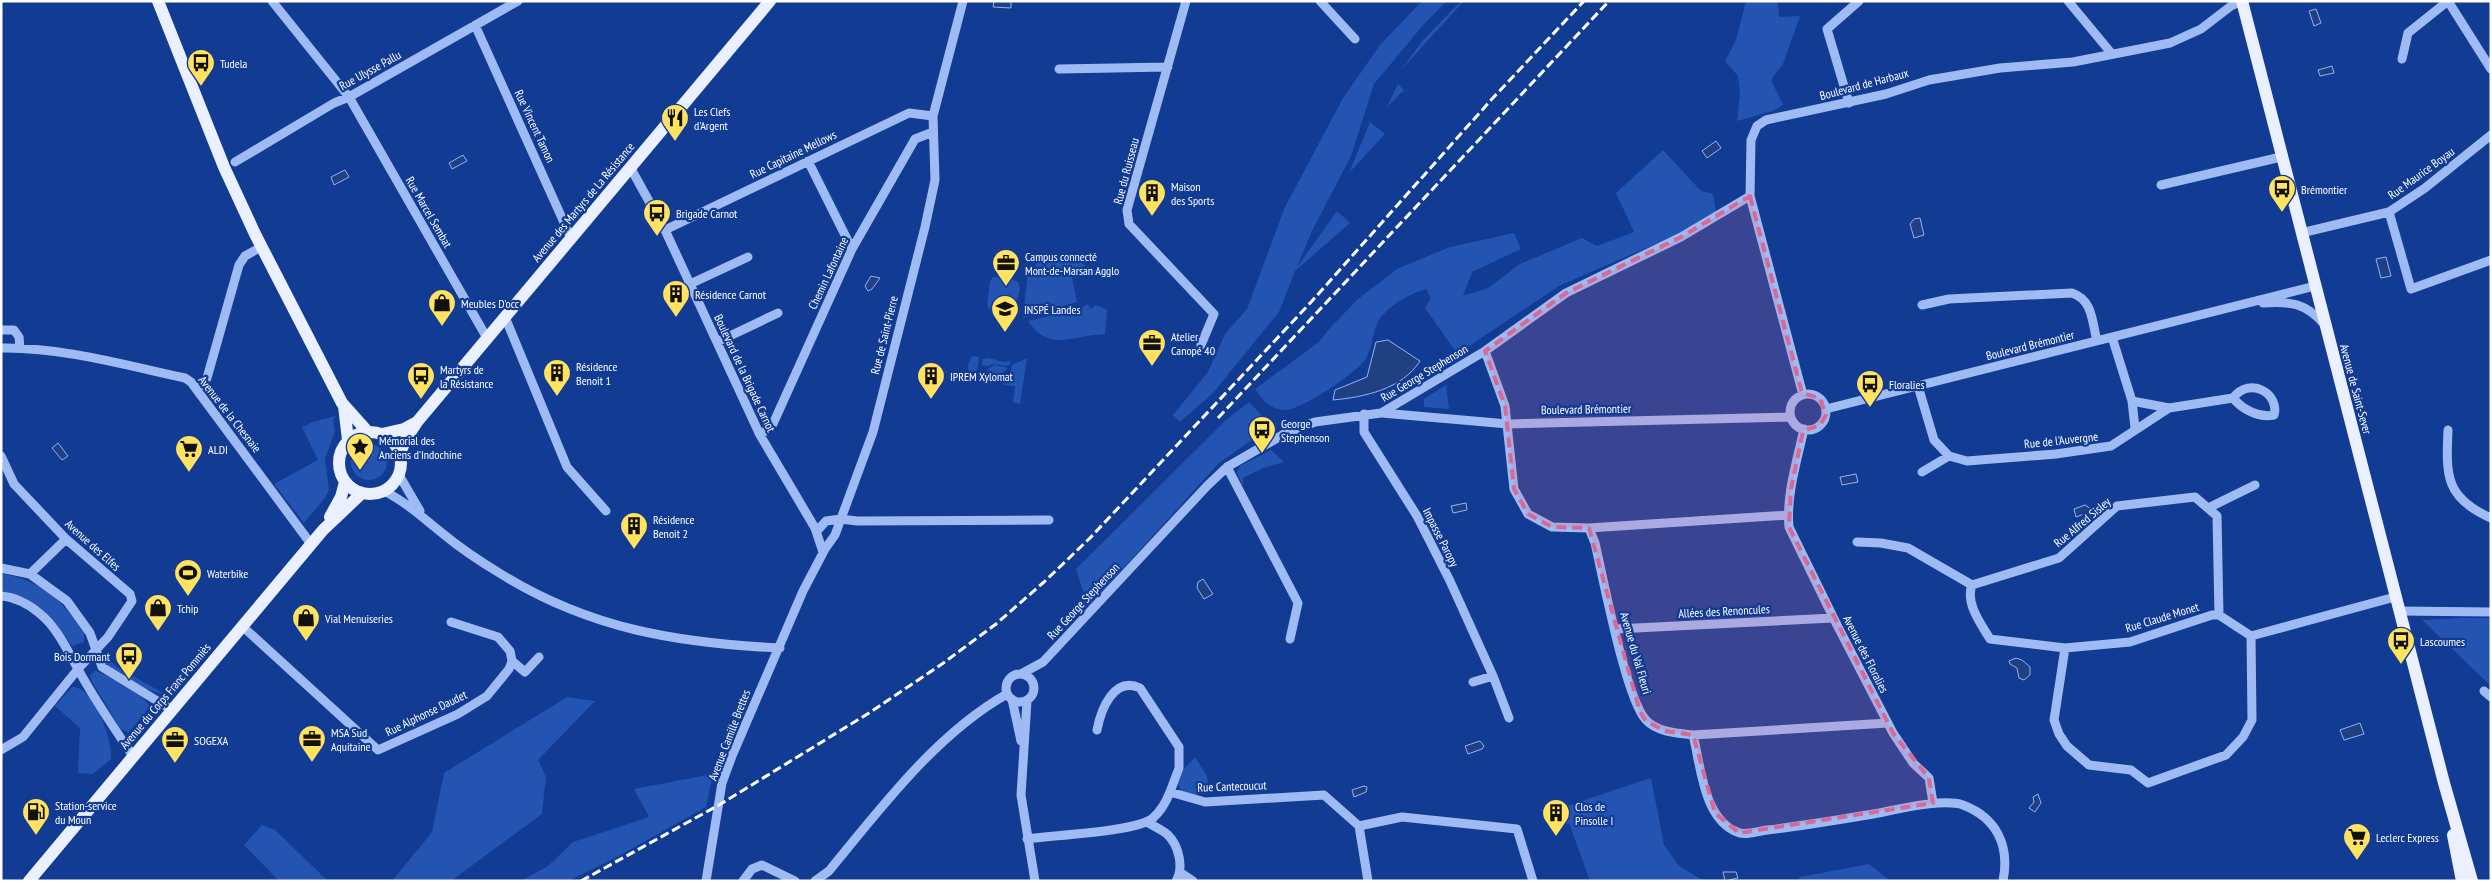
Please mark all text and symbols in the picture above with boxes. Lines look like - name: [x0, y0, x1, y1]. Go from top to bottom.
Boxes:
- street label: Rue Ulysse Pallu: [336, 47, 404, 93]
- bus stop icon: Tudela: [186, 48, 216, 87]
- place label: Tudela: [220, 56, 248, 71]
- street label: Boulevard de Harbaux: [1818, 65, 1910, 103]
- street label: Rue Vincent Tamon: [512, 87, 558, 165]
- restaurant icon: Les Clefs d'Argent: [660, 103, 690, 142]
- place label: Les Clefs d'Argent: [694, 104, 730, 133]
- street label: Rue Capitaine Mellows: [747, 127, 839, 181]
- street label: Rue du Ruisseau: [1110, 136, 1142, 206]
- street label: Avenue des Martyrs de La Résistance: [529, 139, 637, 265]
- street label: Rue Maurice Boyau: [2385, 144, 2457, 202]
- street label: Rue Marcel Sembat: [403, 174, 456, 251]
- bus stop icon: Brémontier: [2267, 174, 2297, 213]
- building icon: Maison des Sports: [1137, 178, 1167, 217]
- place label: Maison des Sports: [1171, 179, 1214, 208]
- place label: Brémontier: [2301, 182, 2348, 197]
- bus stop icon: Brigade Carnot: [642, 198, 672, 237]
- place label: Brigade Carnot: [676, 206, 738, 221]
- street label: Chemin Lafontaine: [805, 234, 851, 311]
- office icon: Campus connecté Mont-de-Marsan Agglo: [991, 248, 1021, 287]
- place label: Campus connecté Mont-de-Marsan Agglo: [1025, 249, 1119, 278]
- building icon: Résidence Carnot: [661, 279, 691, 318]
- place label: Résidence Carnot: [695, 287, 767, 302]
- shop icon: Meubles D'occ: [427, 288, 457, 327]
- street label: Rue de Saint-Pierre: [867, 294, 901, 376]
- school or university icon: INSPÉ Landes: [990, 294, 1020, 333]
- place label: Meubles D'occ: [461, 296, 520, 311]
- place label: INSPÉ Landes: [1024, 302, 1081, 317]
- street label: Boulevard de la Brigade Carnot: [711, 312, 779, 435]
- street label: Boulevard Brémontier: [1984, 327, 2076, 363]
- office icon: Atelier Canopé 40: [1137, 328, 1167, 367]
- place label: Atelier Canopé 40: [1171, 329, 1215, 358]
- street label: Rue George Stephenson: [1378, 341, 1470, 405]
- street label: Avenue de Saint-Sever: [2337, 342, 2375, 436]
- building icon: Résidence Benoit 1: [542, 358, 572, 397]
- place label: Résidence Benoit 1: [576, 359, 617, 388]
- bus stop icon: Martyrs de la Résistance: [406, 361, 436, 400]
- building icon: IPREM Xylomat: [916, 361, 946, 400]
- place label: Martyrs de la Résistance: [440, 362, 494, 391]
- place label: IPREM Xylomat: [950, 369, 1014, 384]
- bus stop icon: Floralies: [1855, 369, 1885, 408]
- street label: Avenue de la Chesnaie: [195, 373, 265, 455]
- place label: Floralies: [1889, 377, 1924, 392]
- street label: Boulevard Brémontier: [1541, 401, 1632, 417]
- bus stop icon: George Stephenson: [1247, 415, 1277, 454]
- place label: George Stephenson: [1281, 416, 1330, 445]
- street label: Rue de l'Auvergne: [2023, 429, 2099, 451]
- place icon: Mémorial des Anciens d'Indochine: [345, 432, 375, 471]
- place label: Mémorial des Anciens d'Indochine: [379, 433, 462, 462]
- supermarket icon: ALDI: [174, 434, 204, 473]
- place label: ALDI: [208, 442, 228, 457]
- street label: Rue Alfred Sisley: [2051, 494, 2114, 550]
- street label: Impasse Paropy: [1420, 505, 1462, 569]
- building icon: Résidence Benoit 2: [619, 511, 649, 550]
- place label: Résidence Benoit 2: [653, 512, 694, 541]
- street label: Avenue des Elfes: [62, 516, 124, 574]
- sports icon: Waterbike: [173, 558, 203, 597]
- street label: Rue George Stephenson: [1044, 560, 1122, 642]
- place label: Waterbike: [207, 566, 248, 581]
- shop icon: Tchip: [143, 593, 173, 632]
- street label: Rue Claude Monet: [2124, 599, 2201, 635]
- place label: Tchip: [177, 601, 199, 616]
- street label: Allées des Renoncules: [1678, 601, 1770, 621]
- shop icon: Vial Menuiseries: [291, 603, 321, 642]
- street label: Avenue du Val Fleuri: [1617, 610, 1655, 696]
- place label: Vial Menuiseries: [324, 611, 393, 626]
- street label: Avenue des Floralies: [1840, 613, 1892, 695]
- bus stop icon: Lascoumes: [2386, 626, 2416, 665]
- place label: Lascoumes: [2420, 634, 2465, 649]
- street label: Avenue du Corps Franc Pommiès: [116, 640, 214, 752]
- bus stop icon: Bois Dormant: [114, 641, 144, 680]
- place label: Bois Dormant: [54, 649, 111, 664]
- street label: Rue Alphonse Daudet: [383, 686, 470, 739]
- street label: Avenue Camille Brettes: [705, 688, 753, 782]
- office icon: MSA Sud Aquitaine: [297, 724, 327, 763]
- office icon: SOGEXA: [160, 725, 190, 764]
- place label: MSA Sud Aquitaine: [331, 725, 371, 754]
- place label: SOGEXA: [194, 733, 228, 748]
- street label: Rue Cantecoucut: [1197, 777, 1268, 795]
- fuel station icon: Station-service du Moun: [21, 797, 51, 836]
- place label: Station-service du Moun: [55, 798, 117, 827]
- building icon: Clos de Pinsolle I: [1541, 798, 1571, 837]
- place label: Clos de Pinsolle I: [1575, 799, 1613, 828]
- supermarket icon: Leclerc Express: [2342, 822, 2372, 861]
- place label: Leclerc Express: [2376, 830, 2439, 845]

